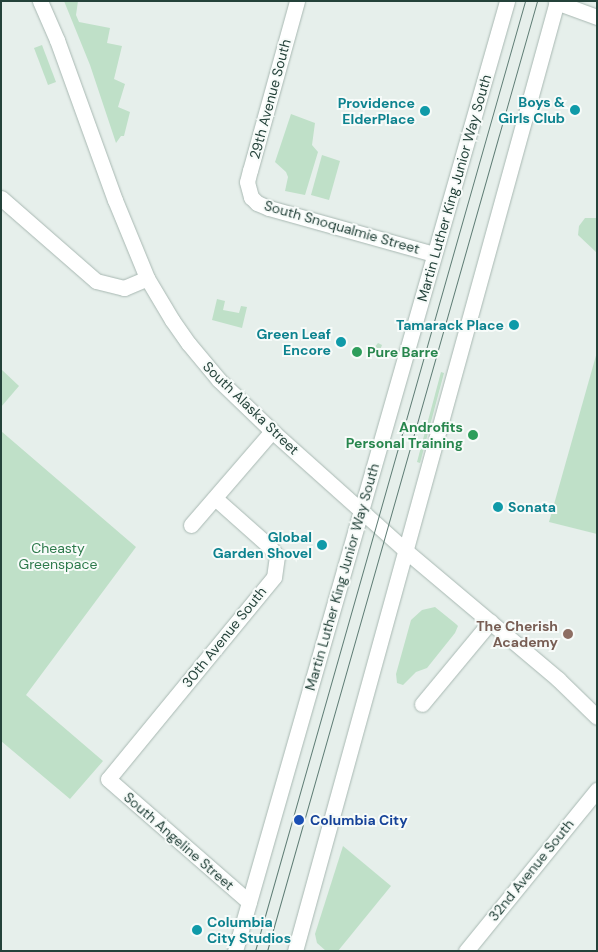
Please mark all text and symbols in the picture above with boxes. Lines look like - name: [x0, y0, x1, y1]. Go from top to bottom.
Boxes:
- street label: 29th Avenue South: [246, 37, 294, 161]
- street label: Martin Luther King Junior Way South: [413, 73, 495, 303]
- place label: Boys & Girls Club: [498, 94, 565, 126]
- place label: Providence ElderPlace: [338, 95, 415, 128]
- marker: Boys & Girls Club: [569, 104, 581, 116]
- marker: Providence ElderPlace: [419, 105, 431, 117]
- street label: South Snoqualmie Street: [262, 197, 422, 257]
- place label: Tamarack Place: [396, 317, 504, 333]
- marker: Tamarack Place: [508, 319, 520, 331]
- place label: Green Leaf Encore: [256, 326, 331, 358]
- marker: Green Leaf Encore: [335, 336, 347, 348]
- place label: Pure Barre: [367, 344, 438, 360]
- marker: Pure Barre: [351, 346, 363, 358]
- street label: South Alaska Street: [200, 358, 302, 458]
- place label: Androfits Personal Training: [346, 419, 463, 452]
- marker: Androfits Personal Training: [467, 429, 479, 441]
- street label: Martin Luther King Junior Way South: [301, 462, 383, 692]
- place label: Sonata: [508, 499, 556, 515]
- marker: Sonata: [492, 501, 504, 513]
- place label: Global Garden Shovel: [213, 529, 312, 562]
- marker: Global Garden Shovel: [316, 539, 328, 551]
- park label: Cheasty Greenspace: [19, 540, 97, 572]
- street label: 30th Avenue South: [178, 583, 270, 691]
- place label: The Cherish Academy: [476, 618, 558, 650]
- marker: The Cherish Academy: [562, 628, 574, 640]
- street label: South Angeline Street: [121, 789, 237, 893]
- place label: Columbia City: [310, 812, 408, 828]
- marker: Columbia City: [292, 813, 306, 827]
- street label: 32nd Avenue South: [485, 816, 577, 924]
- place label: Columbia City Studios: [207, 914, 291, 946]
- marker: Columbia City Studios: [191, 924, 203, 936]

